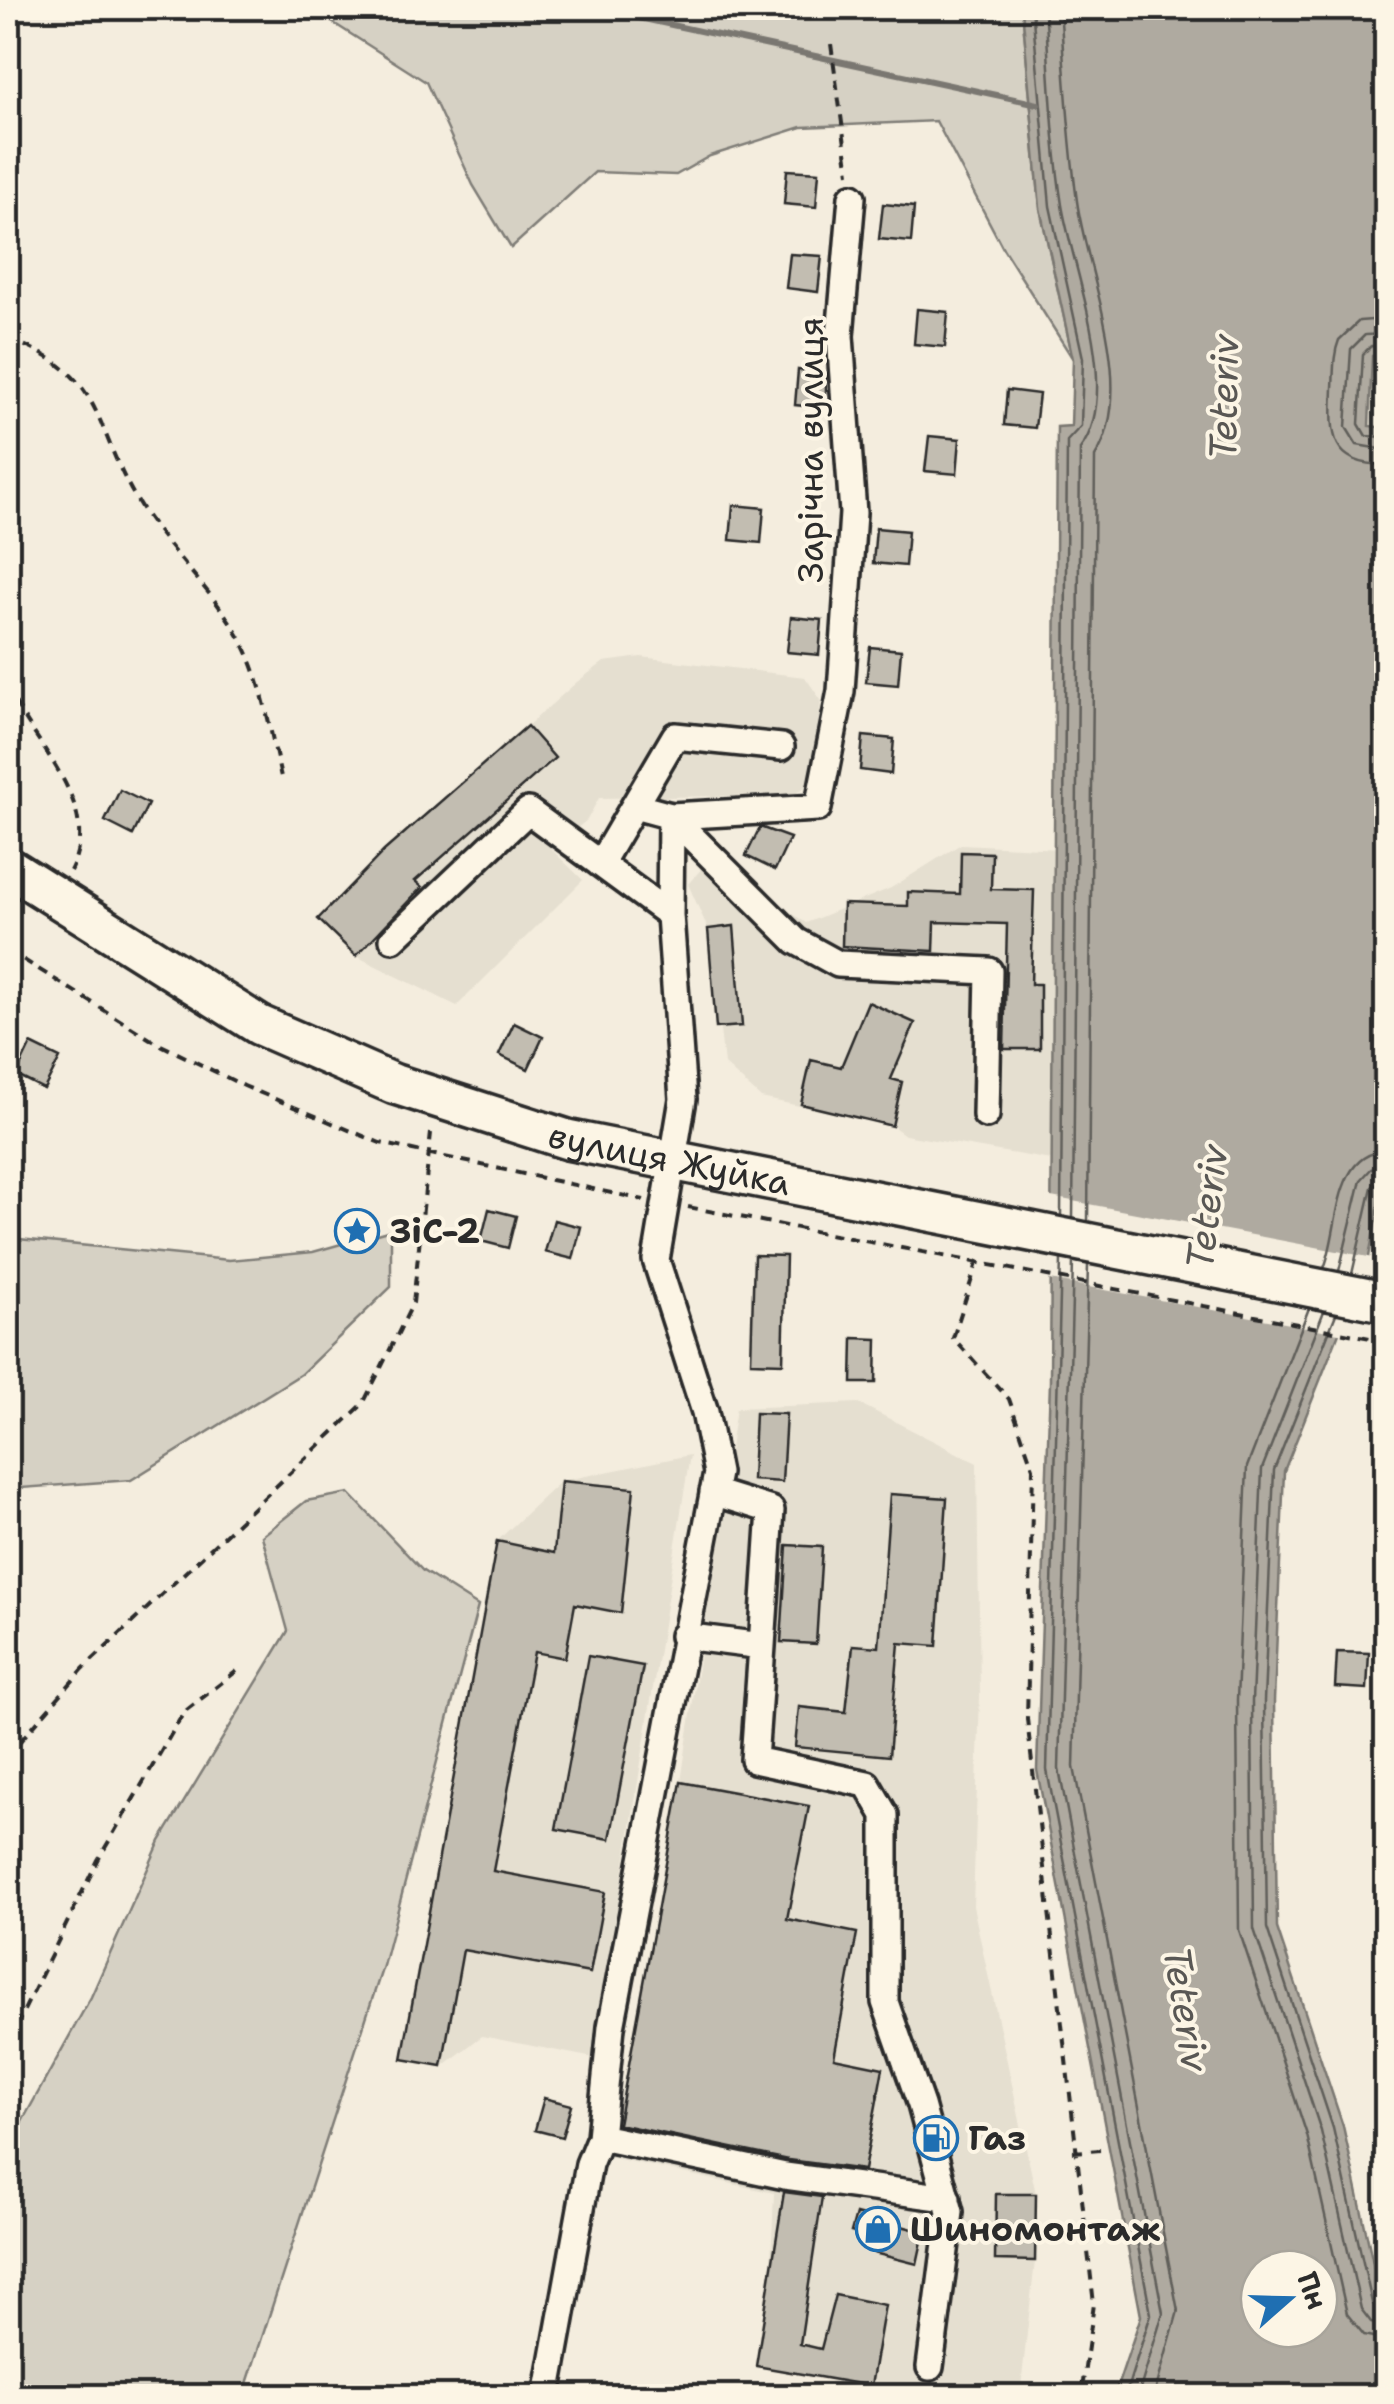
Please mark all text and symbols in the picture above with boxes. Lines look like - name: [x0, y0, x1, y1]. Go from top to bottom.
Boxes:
- street label: Зарічна вулиця: [787, 317, 834, 583]
- water label: Teteriv: [1197, 333, 1250, 460]
- street label: вулиця Жуйка: [542, 1111, 795, 1206]
- water label: Teteriv: [1174, 1141, 1240, 1272]
- place label: ЗіС-2: [390, 1207, 480, 1254]
- place icon: ЗіС-2: [334, 1208, 380, 1254]
- water label: Teteriv: [1151, 1943, 1222, 2076]
- place label: Газ: [968, 2114, 1026, 2161]
- fuel station icon: Газ: [913, 2115, 959, 2161]
- place label: Шиномонтаж: [910, 2205, 1161, 2252]
- shop icon: Шиномонтаж: [855, 2206, 901, 2252]
- north arrow: [1239, 2249, 1339, 2349]
- text: Пн: [1288, 2267, 1337, 2314]

